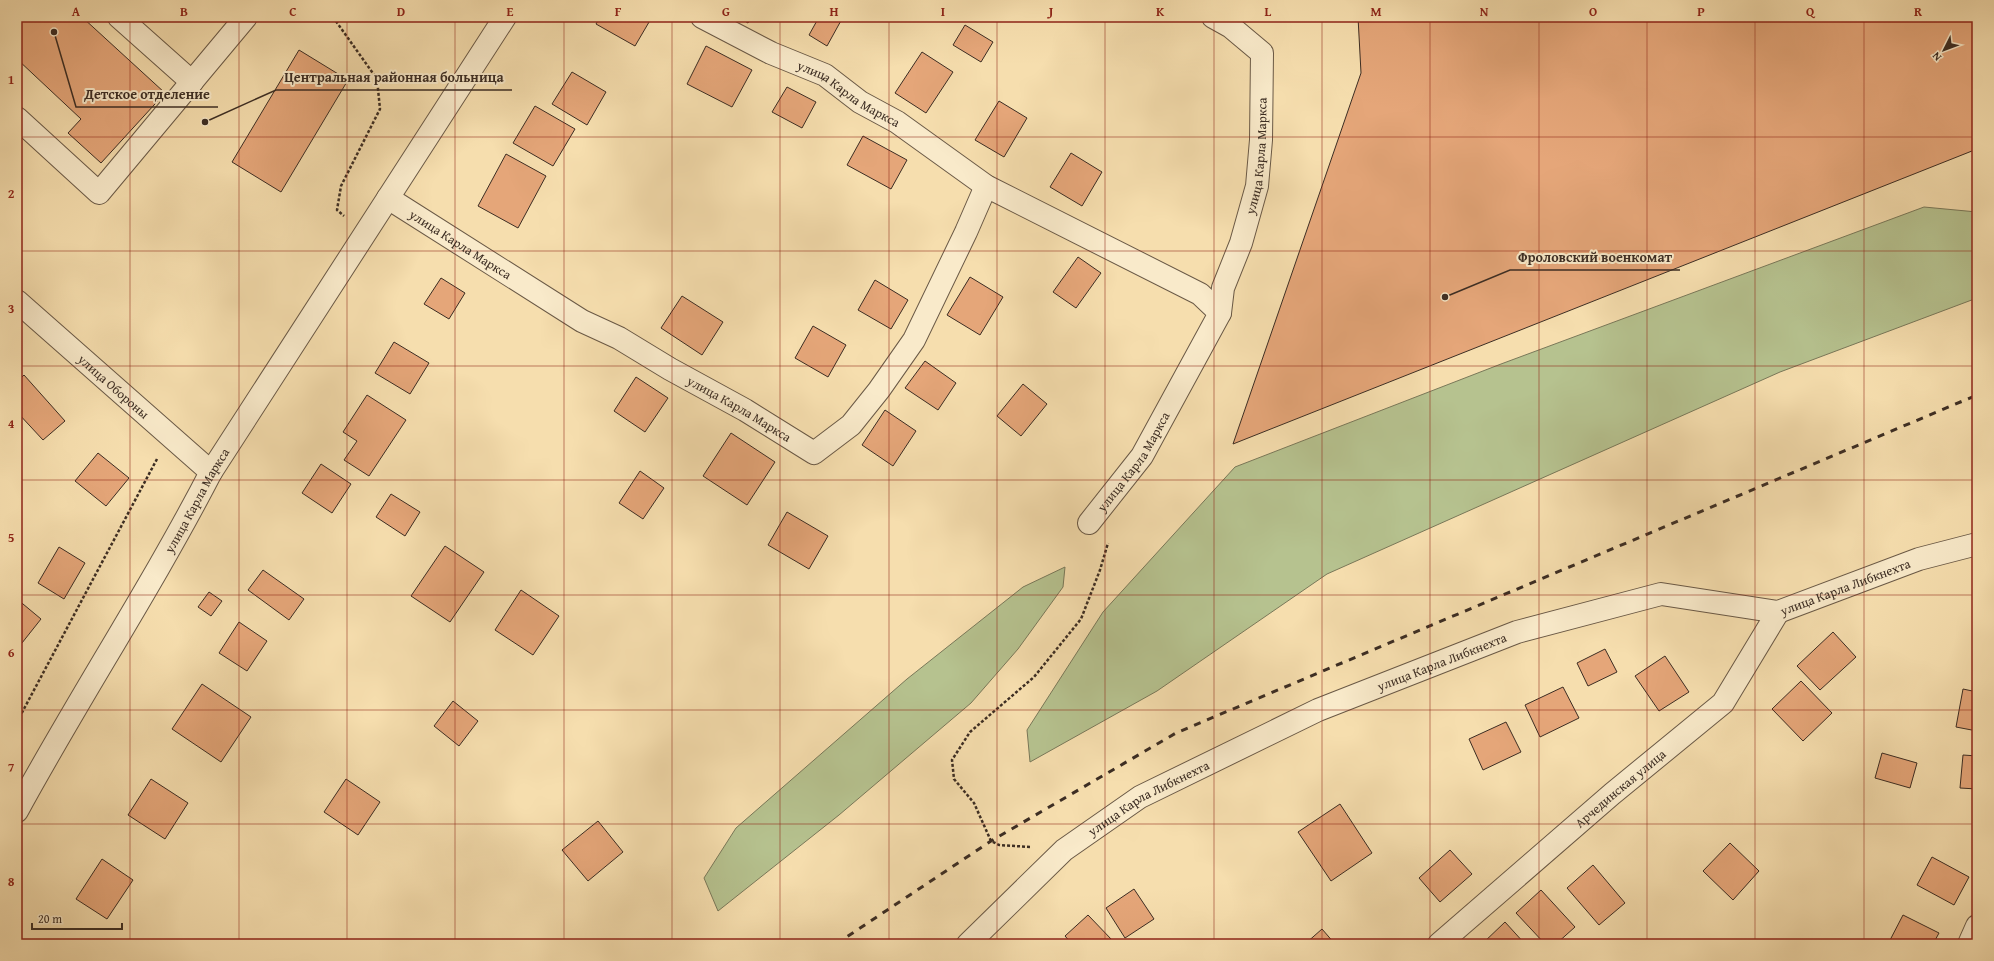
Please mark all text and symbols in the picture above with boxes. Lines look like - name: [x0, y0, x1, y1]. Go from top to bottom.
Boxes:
- text: A: [72, 2, 81, 21]
- text: B: [180, 2, 188, 21]
- text: C: [289, 2, 297, 21]
- text: D: [397, 2, 405, 21]
- text: E: [507, 2, 514, 21]
- text: F: [615, 2, 622, 21]
- text: G: [722, 2, 730, 21]
- text: H: [829, 2, 839, 21]
- text: I: [941, 2, 945, 21]
- text: J: [1047, 2, 1054, 21]
- text: K: [1156, 2, 1165, 21]
- text: L: [1265, 2, 1272, 21]
- text: M: [1370, 2, 1382, 21]
- text: N: [1480, 2, 1489, 21]
- text: O: [1589, 2, 1597, 21]
- text: P: [1697, 2, 1705, 21]
- text: Q: [1806, 2, 1816, 21]
- text: R: [1914, 2, 1923, 21]
- north arrow: [1924, 30, 1964, 70]
- text: N: [1928, 48, 1945, 65]
- street label: улица Карла Маркса: [793, 55, 904, 132]
- callout: Центральная районная больница: [276, 64, 512, 90]
- text: Центральная районная больница: [284, 67, 505, 87]
- text: 1: [8, 70, 14, 89]
- callout: Детское отделение: [76, 81, 218, 107]
- text: Детское отделение: [83, 84, 210, 104]
- street label: улица Карла Маркса: [1240, 97, 1271, 218]
- text: 2: [8, 184, 15, 203]
- street label: улица Карла Маркса: [405, 204, 516, 284]
- callout: Фроловский военкомат: [1510, 244, 1680, 270]
- text: Фроловский военкомат: [1518, 247, 1673, 267]
- text: 3: [8, 299, 14, 318]
- street label: улица Обороны: [73, 349, 153, 423]
- street label: улица Карла Маркса: [683, 371, 796, 447]
- street label: улица Карла Маркса: [1092, 408, 1175, 517]
- text: 4: [8, 414, 15, 433]
- street label: улица Карла Маркса: [159, 444, 235, 557]
- text: 5: [8, 528, 15, 547]
- street label: улица Карла Либкнехта: [1777, 554, 1914, 621]
- street label: улица Карла Либкнехта: [1373, 628, 1510, 696]
- text: 6: [8, 643, 15, 662]
- street label: Арчединская улица: [1571, 744, 1671, 832]
- street label: улица Карла Либкнехта: [1083, 755, 1213, 841]
- text: 7: [8, 758, 15, 777]
- text: 8: [8, 872, 15, 891]
- scale bar: [32, 905, 122, 931]
- text: 20 m: [38, 910, 62, 927]

